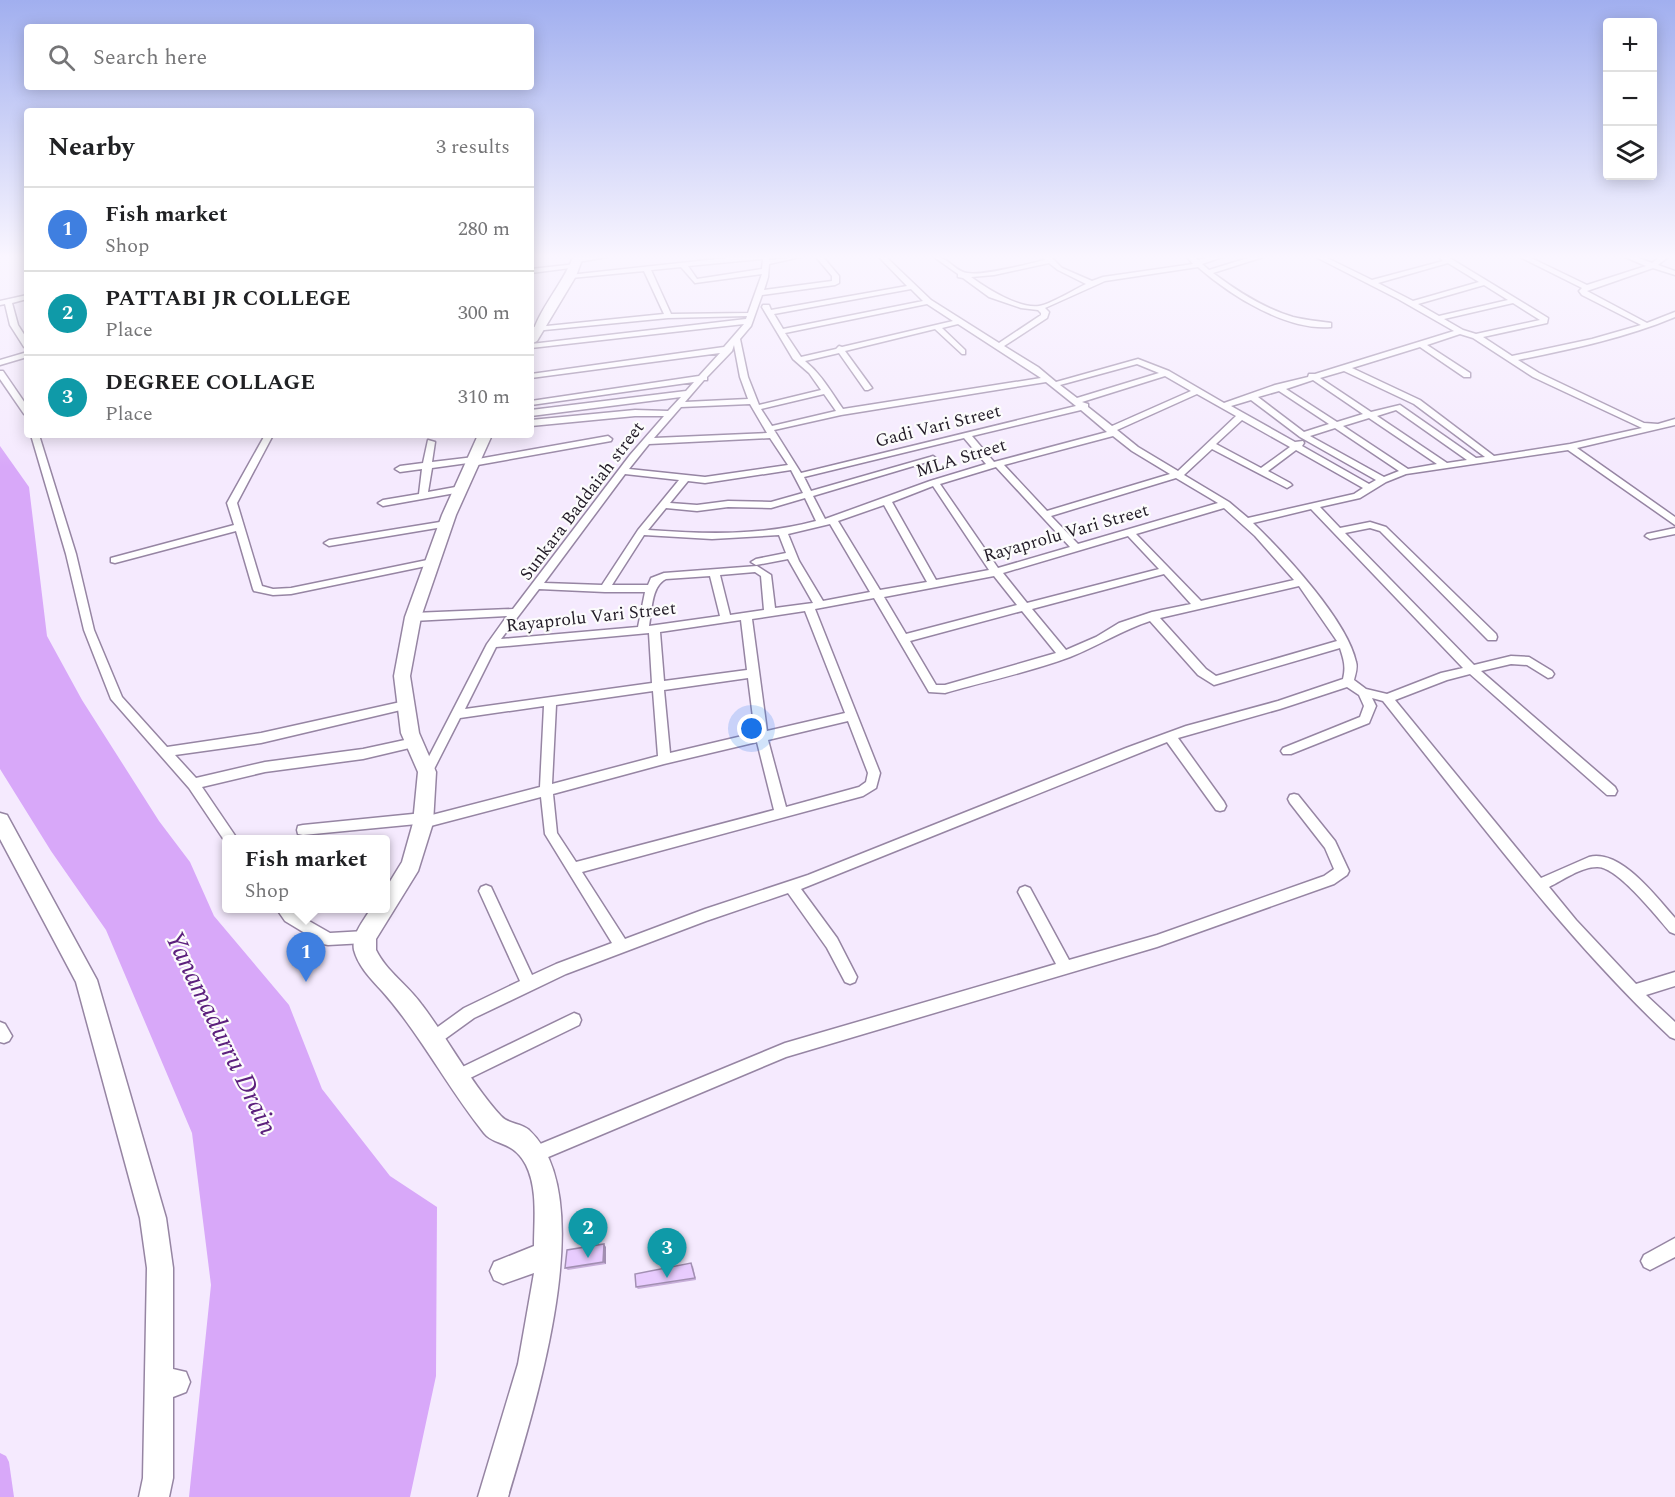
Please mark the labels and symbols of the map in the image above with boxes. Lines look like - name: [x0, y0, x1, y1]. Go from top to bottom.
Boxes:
- street label: Gadi Vari Street: [872, 397, 1004, 455]
- street label: Sunkara Baddaiah street: [513, 416, 651, 586]
- street label: MLA Street: [912, 431, 1010, 485]
- street label: Rayaprolu Vari Street: [980, 496, 1152, 570]
- street label: Rayaprolu Vari Street: [505, 595, 677, 639]
- your location: [737, 714, 766, 743]
- water label: Yanamadurru Drain: [153, 924, 289, 1142]
- pin: 1: [286, 932, 326, 982]
- pin: 2: [568, 1208, 608, 1258]
- pin: 3: [648, 1228, 686, 1278]

